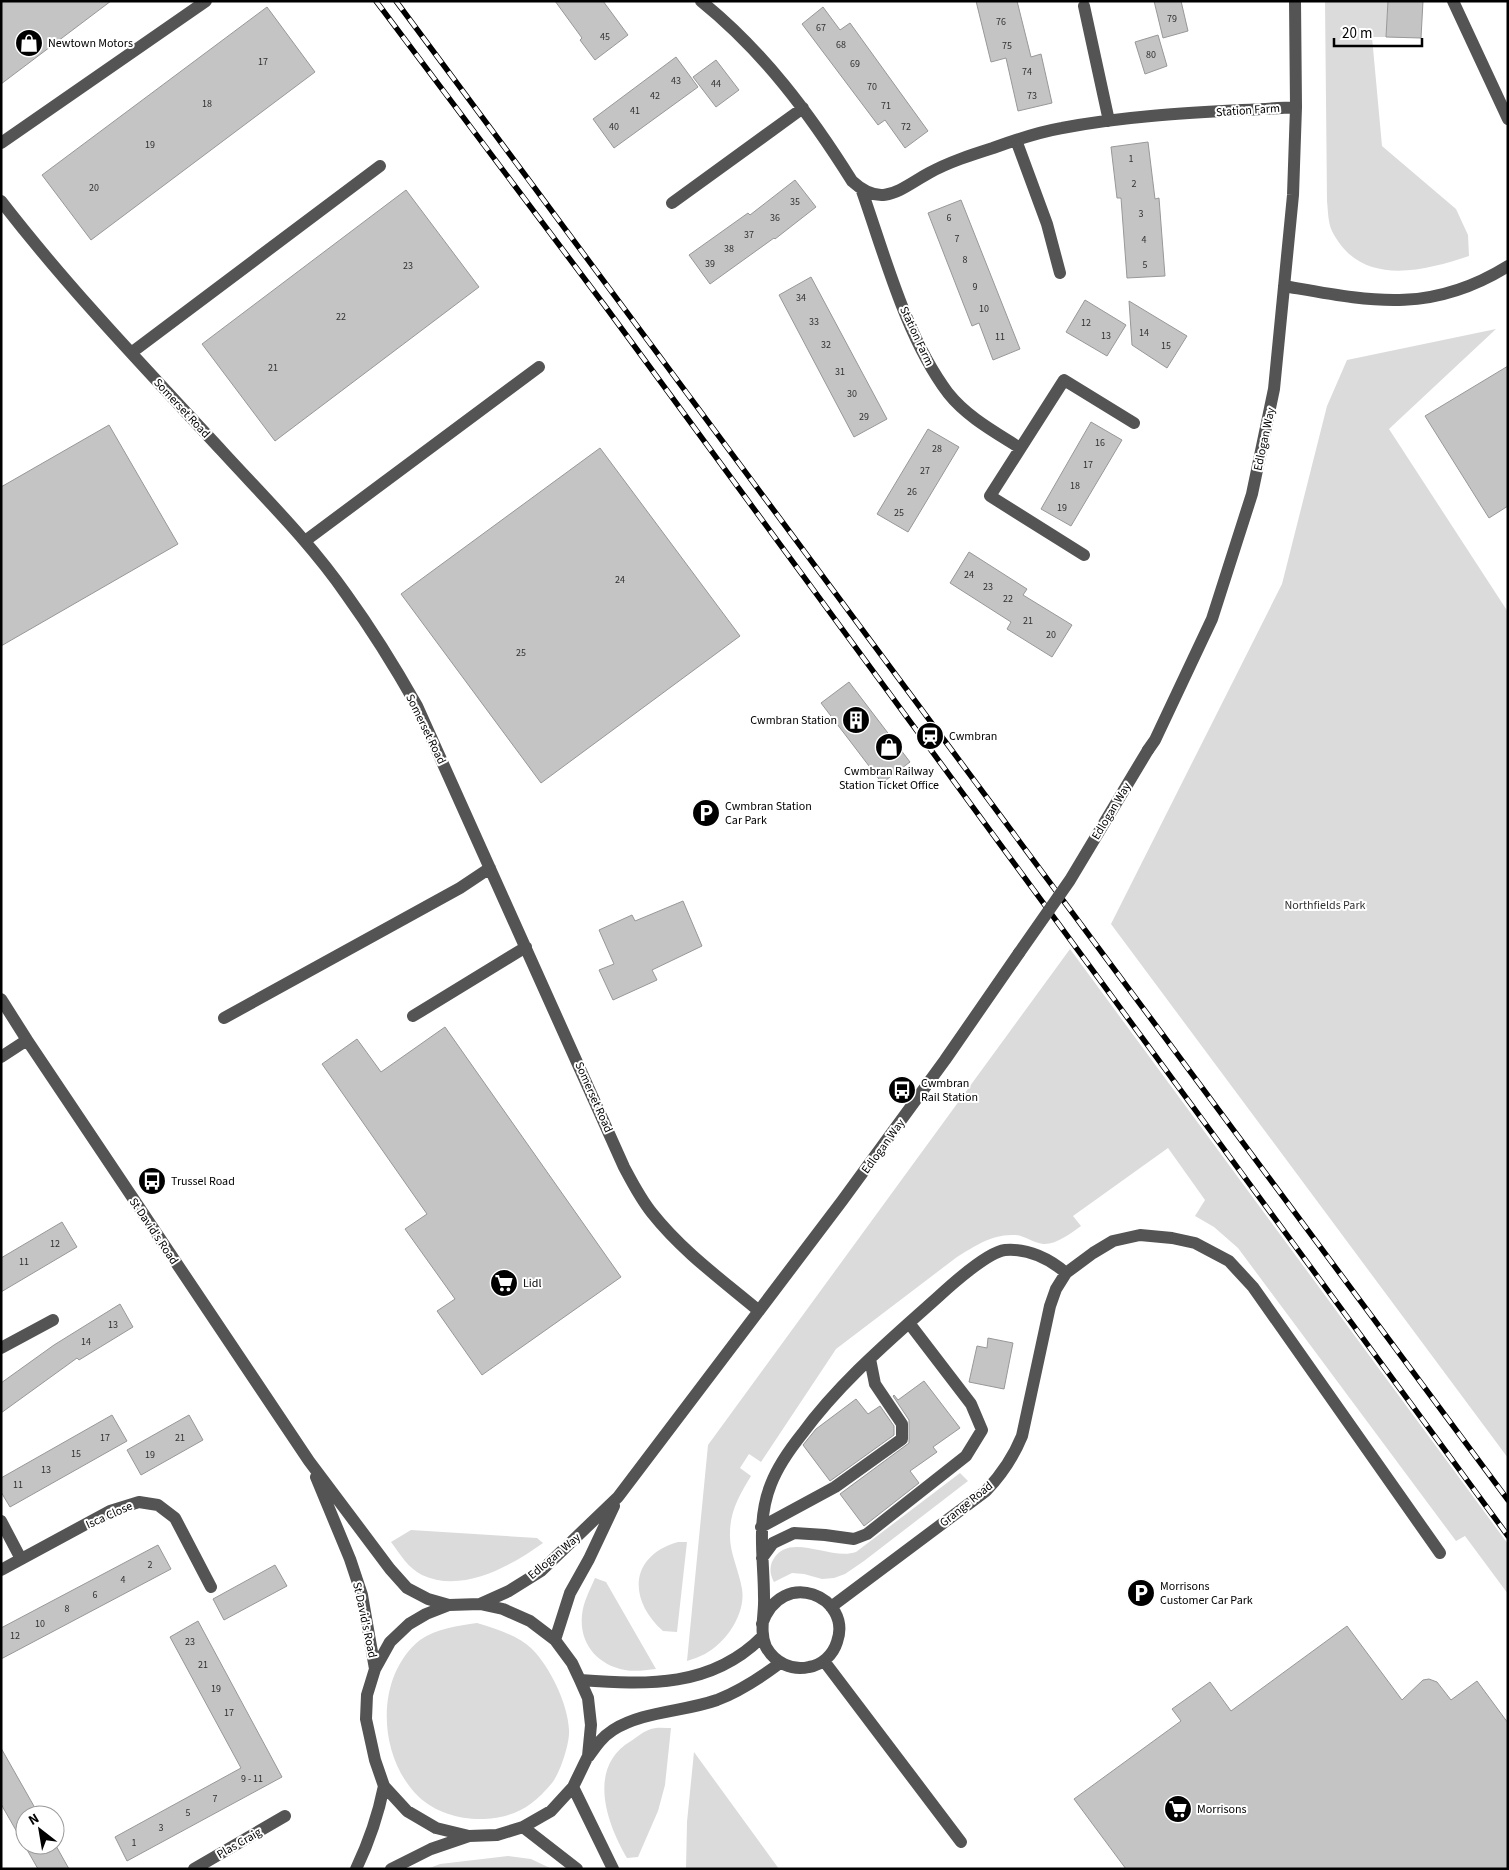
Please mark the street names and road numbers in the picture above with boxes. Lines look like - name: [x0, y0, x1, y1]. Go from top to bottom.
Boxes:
- street label: Station Farm: [1216, 100, 1281, 121]
- street label: Station Farm: [895, 304, 938, 369]
- street label: Somerset Road: [149, 375, 214, 442]
- street label: Edlogan Way: [1250, 406, 1280, 472]
- street label: Somerset Road: [401, 691, 450, 767]
- street label: Edlogan Way: [1088, 779, 1135, 843]
- street label: Somerset Road: [570, 1059, 617, 1135]
- street label: Edlogan Way: [858, 1115, 909, 1177]
- street label: St David's Road: [125, 1195, 182, 1268]
- street label: Grange Road: [936, 1478, 996, 1531]
- street label: Isca Close: [83, 1498, 135, 1533]
- street label: Edlogan Way: [524, 1529, 585, 1584]
- street label: St David's Road: [348, 1581, 381, 1660]
- street label: Plas Craig: [214, 1824, 265, 1863]

